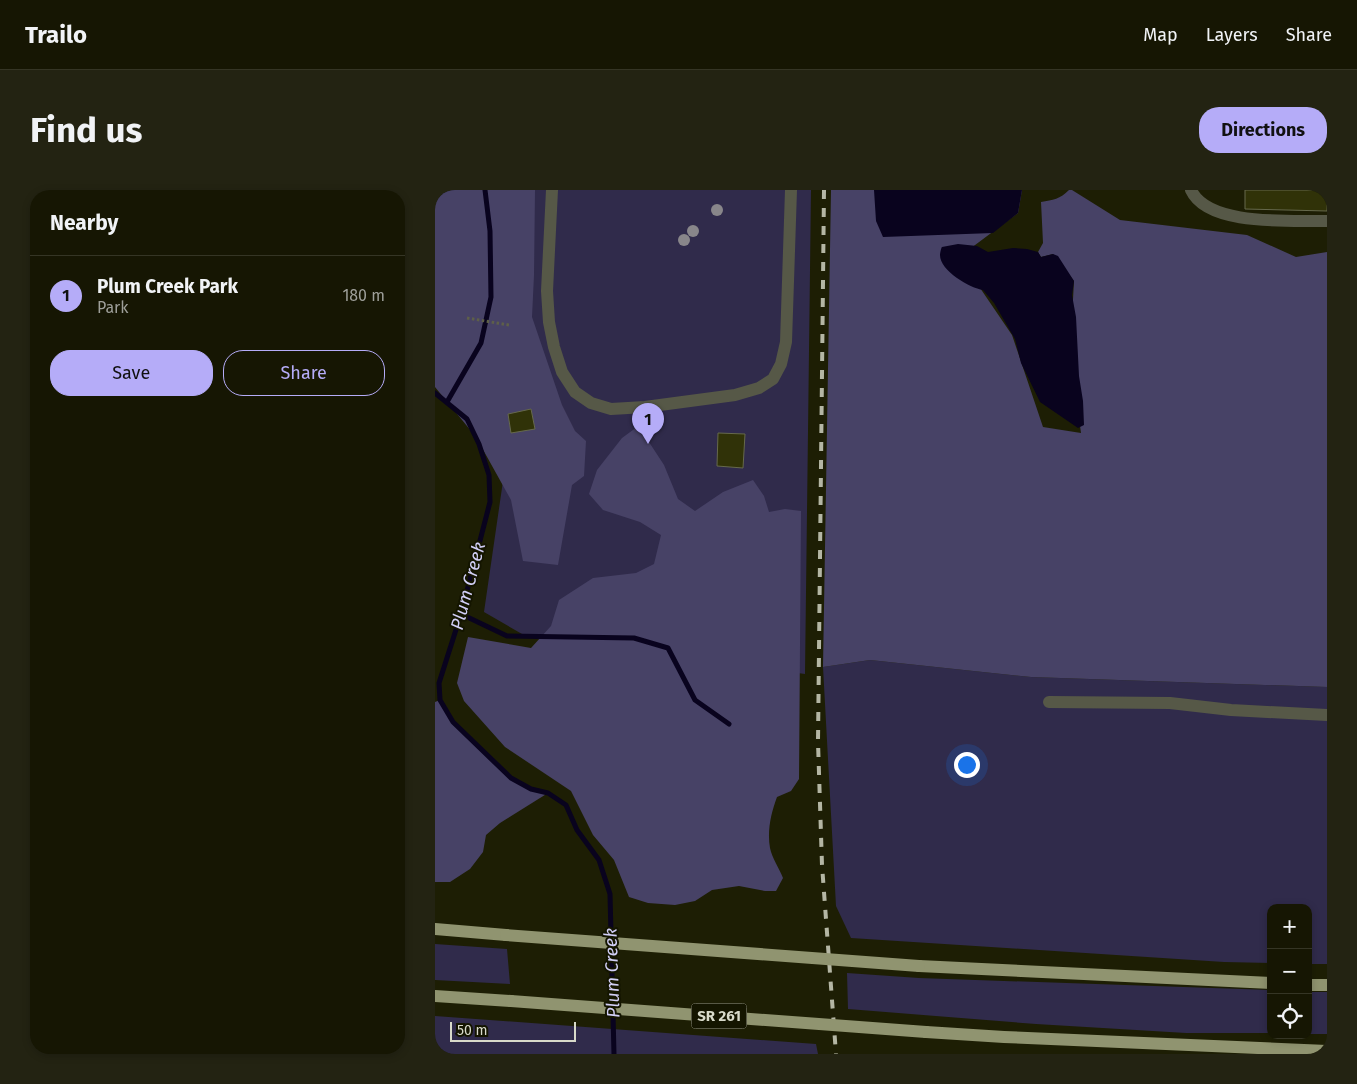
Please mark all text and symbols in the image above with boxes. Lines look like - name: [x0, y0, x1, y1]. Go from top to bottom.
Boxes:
- text: Trailo: [25, 21, 87, 49]
- text: Map: [1143, 24, 1178, 46]
- text: Layers: [1206, 24, 1258, 46]
- text: Share: [1286, 24, 1332, 46]
- button: Directions: [1199, 107, 1327, 153]
- text: Find us: [30, 109, 142, 151]
- text: Nearby: [50, 210, 118, 236]
- text: Plum Creek Park: [97, 275, 238, 298]
- text: 1: [62, 286, 70, 305]
- text: 180 m: [342, 286, 385, 305]
- text: Park: [97, 298, 129, 317]
- button: Save: [50, 350, 213, 396]
- button: Share: [223, 350, 385, 396]
- pin: 1: [632, 403, 664, 444]
- water label: Plum Creek: [446, 540, 490, 632]
- your location: [954, 752, 980, 778]
- map controls: [1267, 904, 1312, 1039]
- button: +: [1267, 904, 1312, 949]
- water label: Plum Creek: [599, 927, 625, 1018]
- button: −: [1267, 949, 1312, 994]
- button: locate: [1267, 994, 1312, 1039]
- road number: SR 261: [691, 1004, 747, 1028]
- scale bar: [450, 1019, 576, 1042]
- text: 50 m: [457, 1022, 488, 1039]

